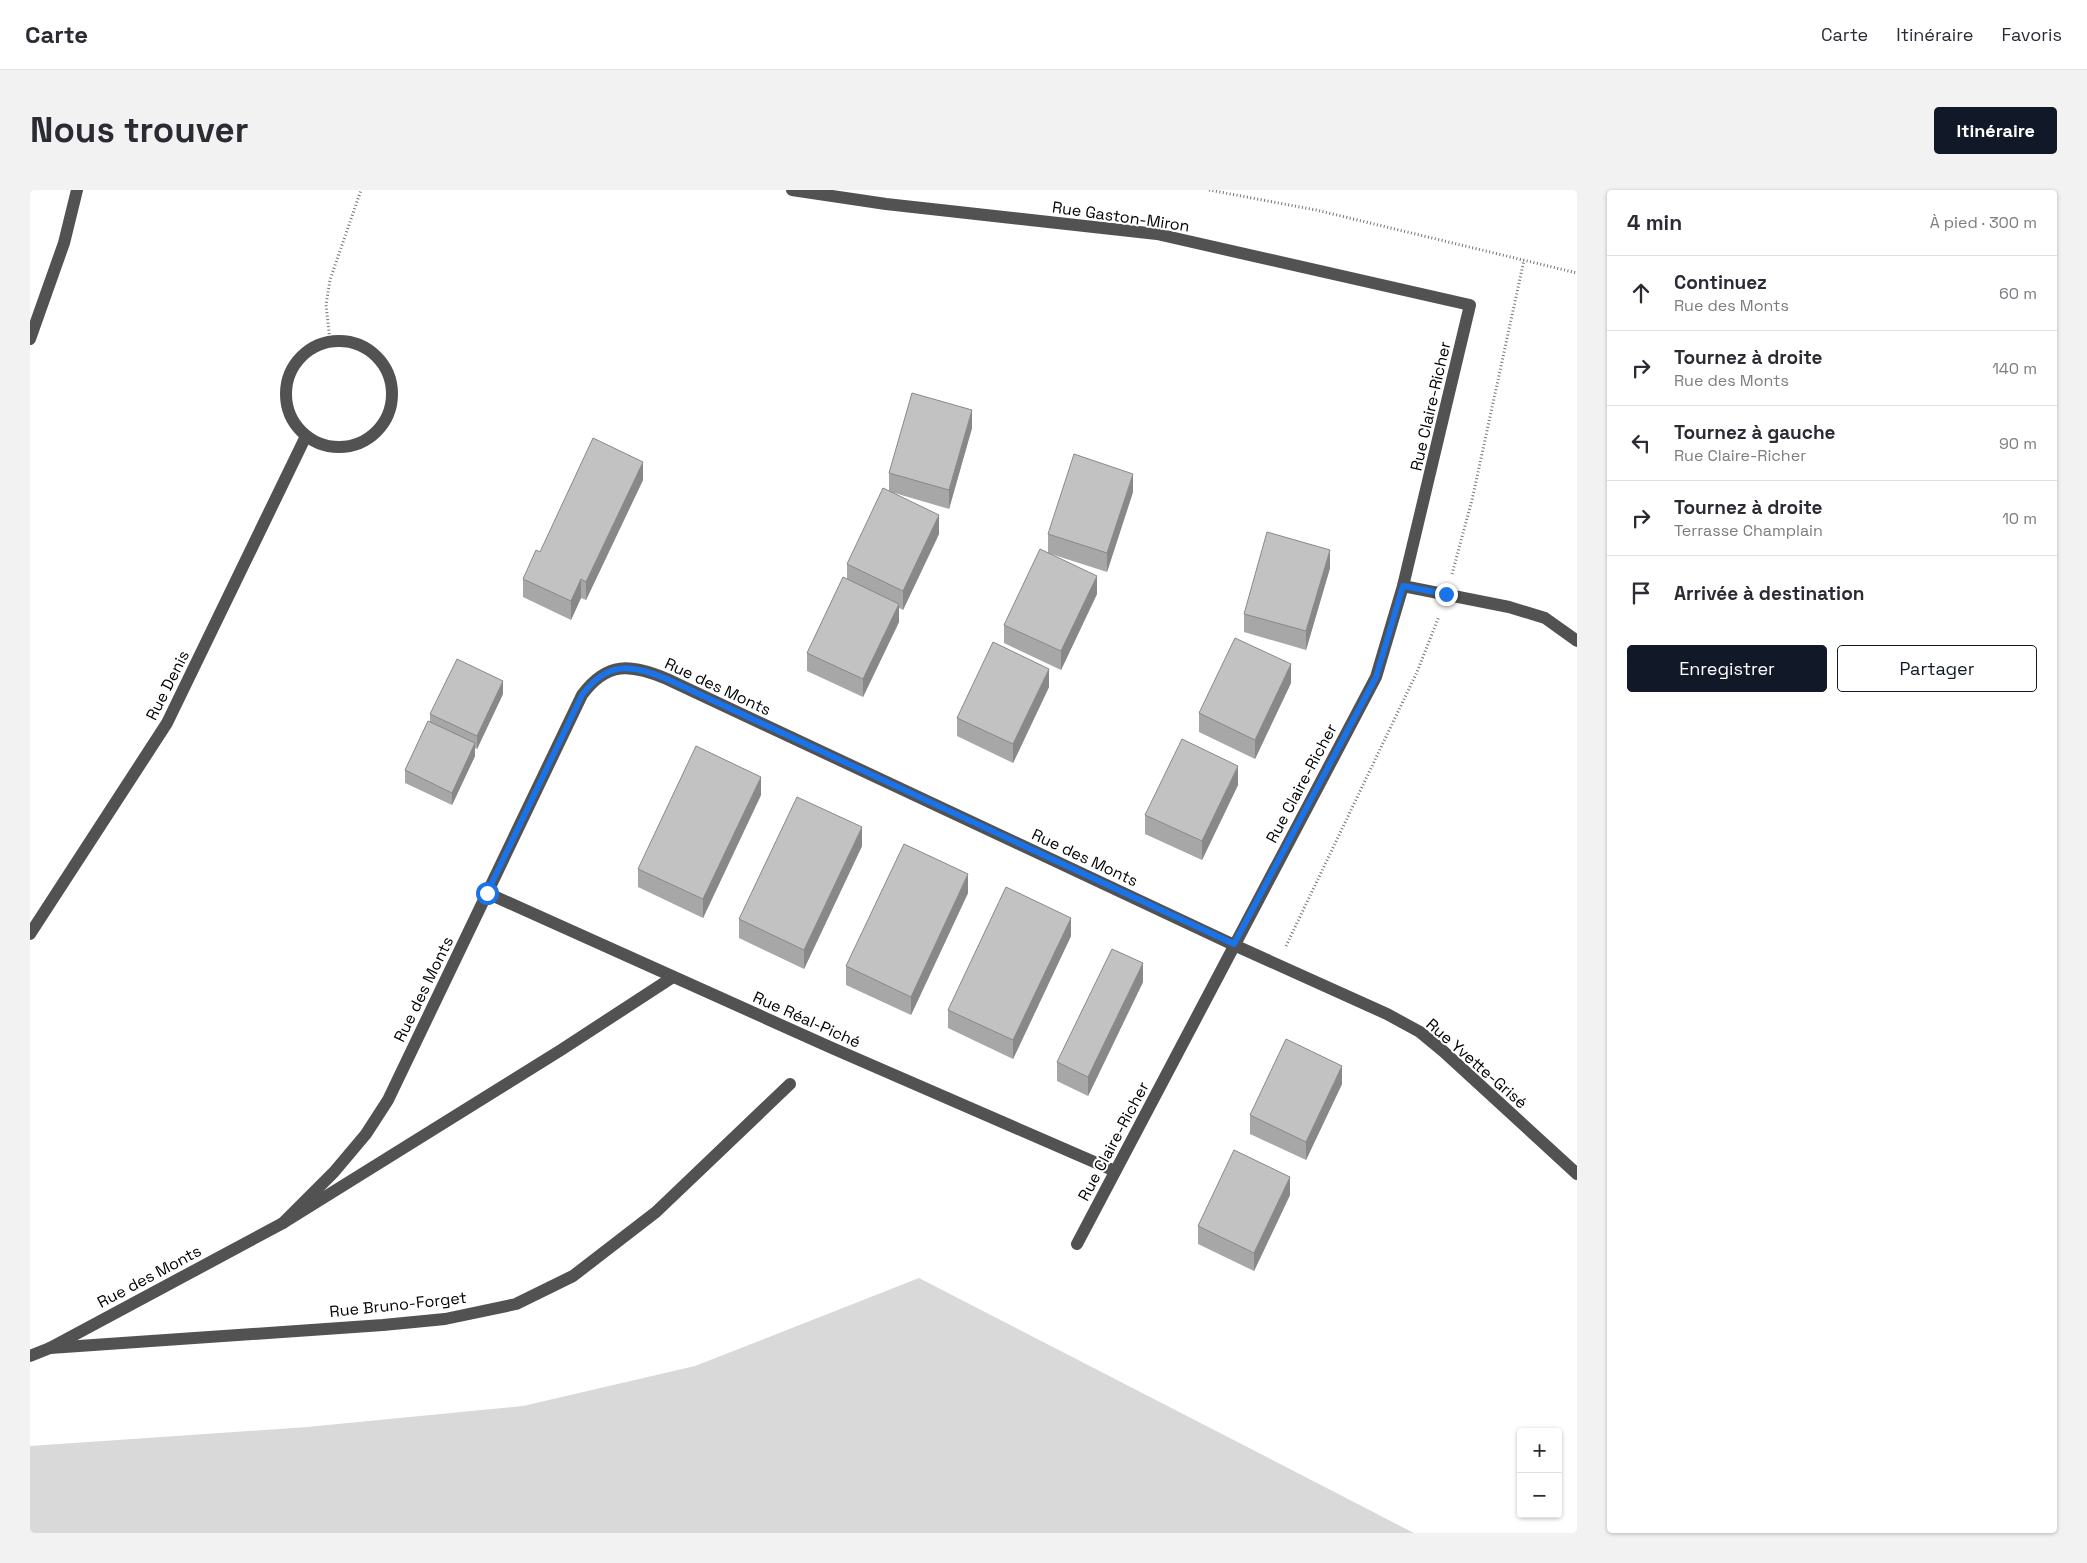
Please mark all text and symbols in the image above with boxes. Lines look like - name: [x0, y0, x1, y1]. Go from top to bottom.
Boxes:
- text: Carte: [25, 19, 88, 50]
- text: Carte: [1821, 23, 1868, 46]
- text: Itinéraire: [1896, 23, 1973, 46]
- text: Favoris: [2001, 23, 2062, 46]
- button: Itinéraire: [1934, 107, 2057, 154]
- text: Nous trouver: [30, 108, 249, 152]
- street label: Rue Gaston-Miron: [1051, 196, 1191, 237]
- text: 4 min: [1627, 209, 1682, 236]
- text: À pied · 300 m: [1930, 212, 2037, 233]
- text: Continuez: [1674, 270, 1767, 295]
- icon: ahead: [1627, 279, 1655, 307]
- text: 60 m: [1999, 283, 2037, 304]
- text: Rue des Monts: [1674, 295, 1789, 316]
- street label: Rue Claire-Richer: [1405, 339, 1456, 473]
- text: Tournez à droite: [1674, 345, 1823, 370]
- icon: right: [1627, 354, 1655, 382]
- text: 140 m: [1992, 358, 2037, 379]
- text: Rue des Monts: [1674, 370, 1789, 391]
- text: Tournez à gauche: [1674, 420, 1836, 445]
- icon: left: [1627, 429, 1655, 457]
- text: 90 m: [1999, 433, 2037, 454]
- text: Rue Claire-Richer: [1674, 445, 1806, 466]
- text: Tournez à droite: [1674, 495, 1823, 520]
- icon: right: [1627, 504, 1655, 532]
- text: 10 m: [2002, 508, 2037, 529]
- text: Terrasse Champlain: [1674, 520, 1823, 541]
- icon: arrive: [1627, 579, 1655, 607]
- text: Arrivée à destination: [1674, 581, 1864, 606]
- route end: [1435, 583, 1458, 606]
- button: Enregistrer: [1627, 645, 1827, 692]
- button: Partager: [1837, 645, 2037, 692]
- street label: Rue Denis: [141, 647, 194, 724]
- street label: Rue des Monts: [661, 653, 774, 720]
- street label: Rue Claire-Richer: [1261, 720, 1342, 847]
- street label: Rue des Monts: [1028, 824, 1141, 891]
- route start: [476, 882, 499, 905]
- street label: Rue des Monts: [389, 933, 458, 1045]
- street label: Rue Réal-Piché: [750, 986, 864, 1053]
- street label: Rue Yvette-Grisé: [1422, 1014, 1532, 1113]
- street label: Rue Claire-Richer: [1073, 1078, 1154, 1205]
- street label: Rue des Monts: [94, 1240, 205, 1313]
- street label: Rue Bruno-Forget: [328, 1287, 468, 1322]
- map controls: [1517, 1428, 1562, 1518]
- button: +: [1517, 1428, 1562, 1473]
- button: −: [1517, 1473, 1562, 1518]

